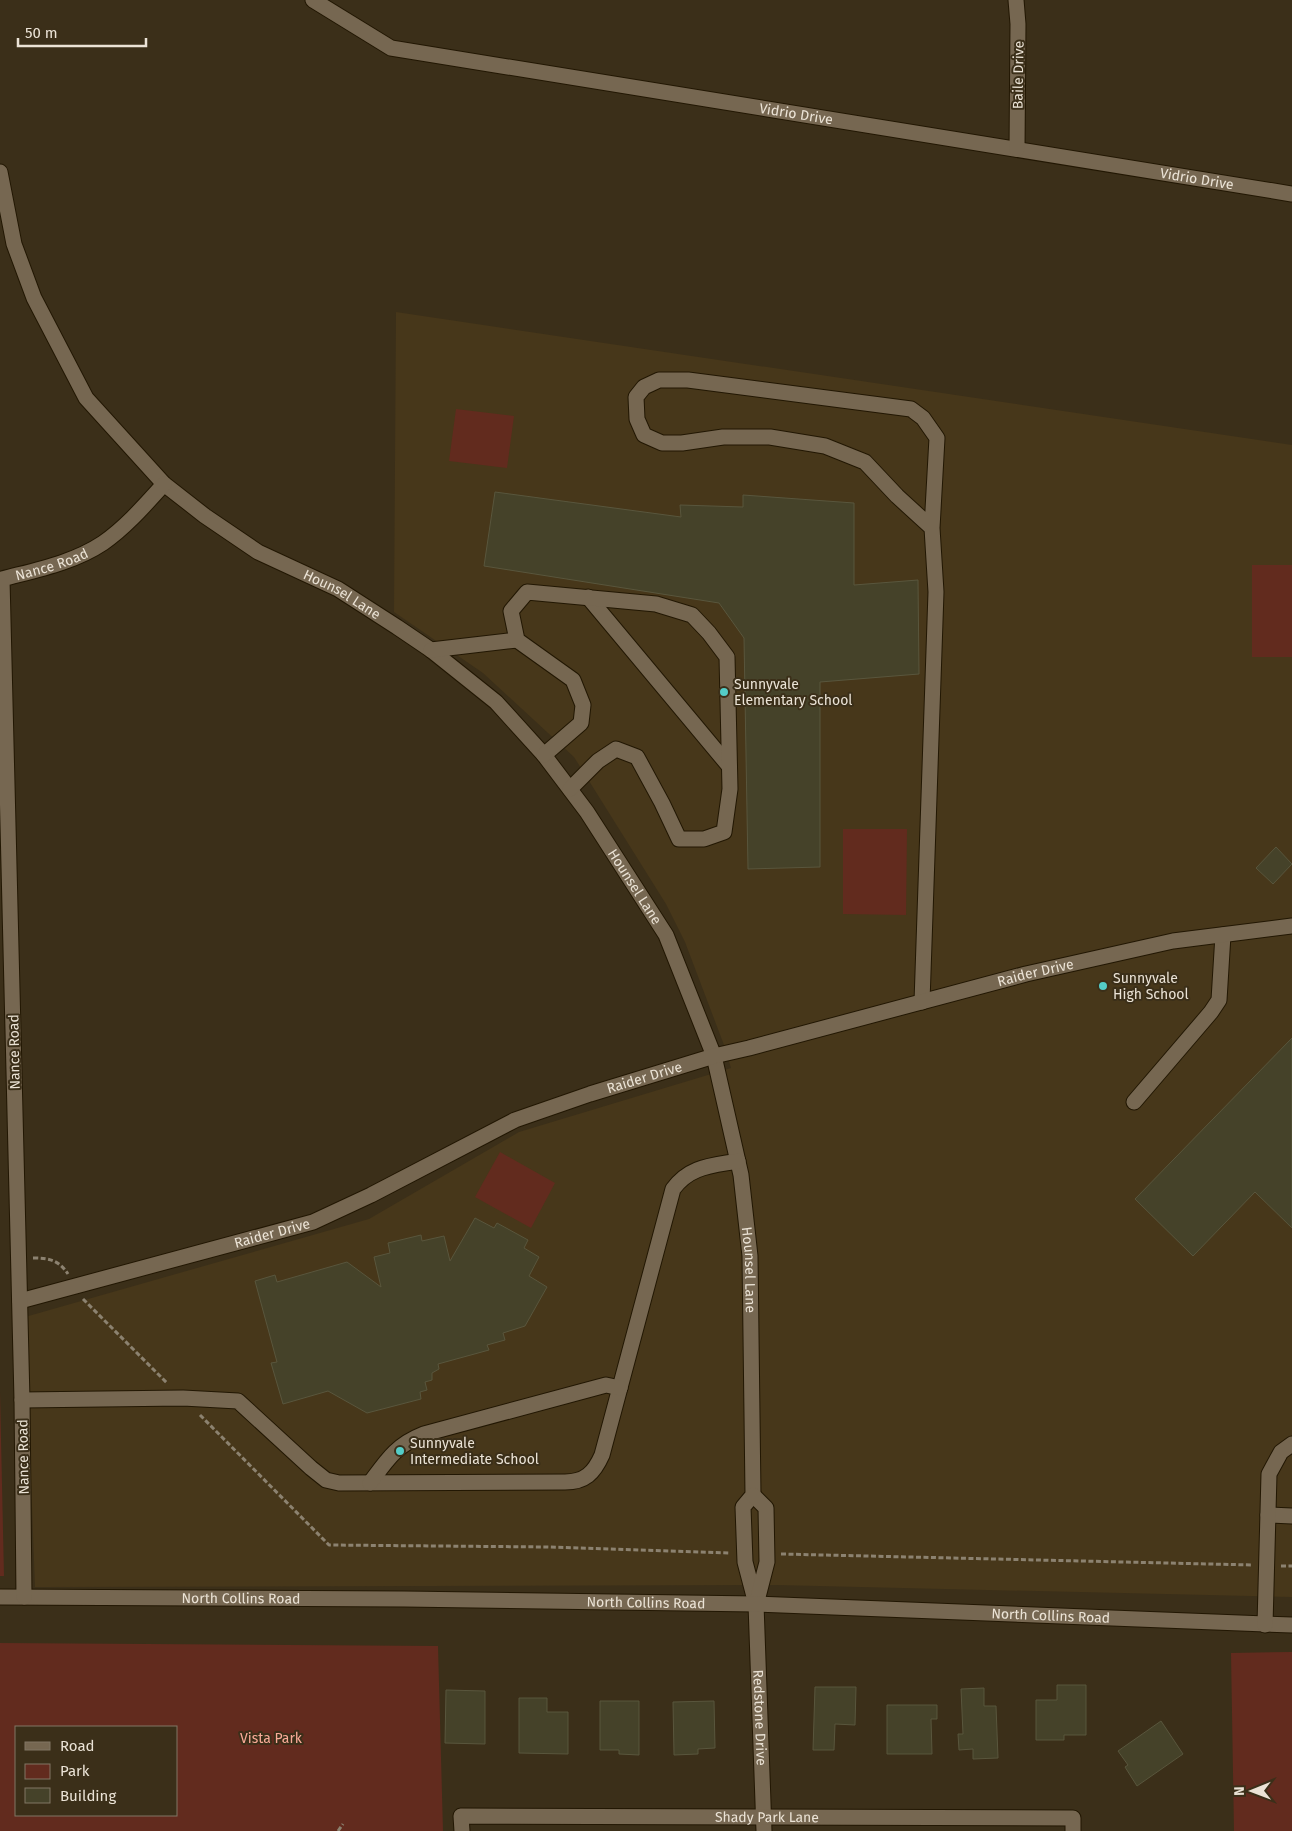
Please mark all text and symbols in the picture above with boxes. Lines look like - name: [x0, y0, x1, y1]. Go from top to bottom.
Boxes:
- scale bar: [18, 15, 145, 47]
- text: 50 m: [25, 24, 58, 42]
- street label: Baile Drive: [1009, 41, 1028, 109]
- street label: Vidrio Drive: [758, 100, 834, 128]
- street label: Vidrio Drive: [1159, 165, 1235, 193]
- street label: Nance Road: [14, 545, 91, 584]
- street label: Hounsel Lane: [300, 566, 384, 623]
- place label: Sunnyvale Elementary School: [734, 676, 852, 709]
- marker: Sunnyvale Elementary School: [718, 686, 730, 698]
- street label: Hounsel Lane: [604, 846, 665, 928]
- street label: Raider Drive: [995, 956, 1075, 990]
- place label: Sunnyvale High School: [1113, 970, 1189, 1003]
- marker: Sunnyvale High School: [1097, 980, 1109, 992]
- street label: Nance Road: [5, 1014, 24, 1090]
- street label: Raider Drive: [605, 1058, 684, 1097]
- street label: Raider Drive: [232, 1215, 312, 1252]
- street label: Hounsel Lane: [738, 1226, 759, 1313]
- street label: Nance Road: [14, 1419, 33, 1495]
- place label: Sunnyvale Intermediate School: [410, 1435, 539, 1468]
- marker: Sunnyvale Intermediate School: [394, 1445, 406, 1457]
- street label: North Collins Road: [182, 1590, 300, 1607]
- street label: North Collins Road: [586, 1594, 706, 1612]
- street label: North Collins Road: [991, 1605, 1110, 1627]
- street label: Redstone Drive: [749, 1669, 770, 1766]
- legend: [15, 1726, 178, 1816]
- park label: Vista Park: [240, 1730, 303, 1747]
- text: Road: [60, 1737, 95, 1755]
- text: Park: [60, 1762, 90, 1780]
- north arrow: [1227, 1766, 1277, 1816]
- text: N: [1231, 1786, 1248, 1796]
- text: Building: [60, 1787, 116, 1805]
- street label: Shady Park Lane: [715, 1809, 819, 1826]

